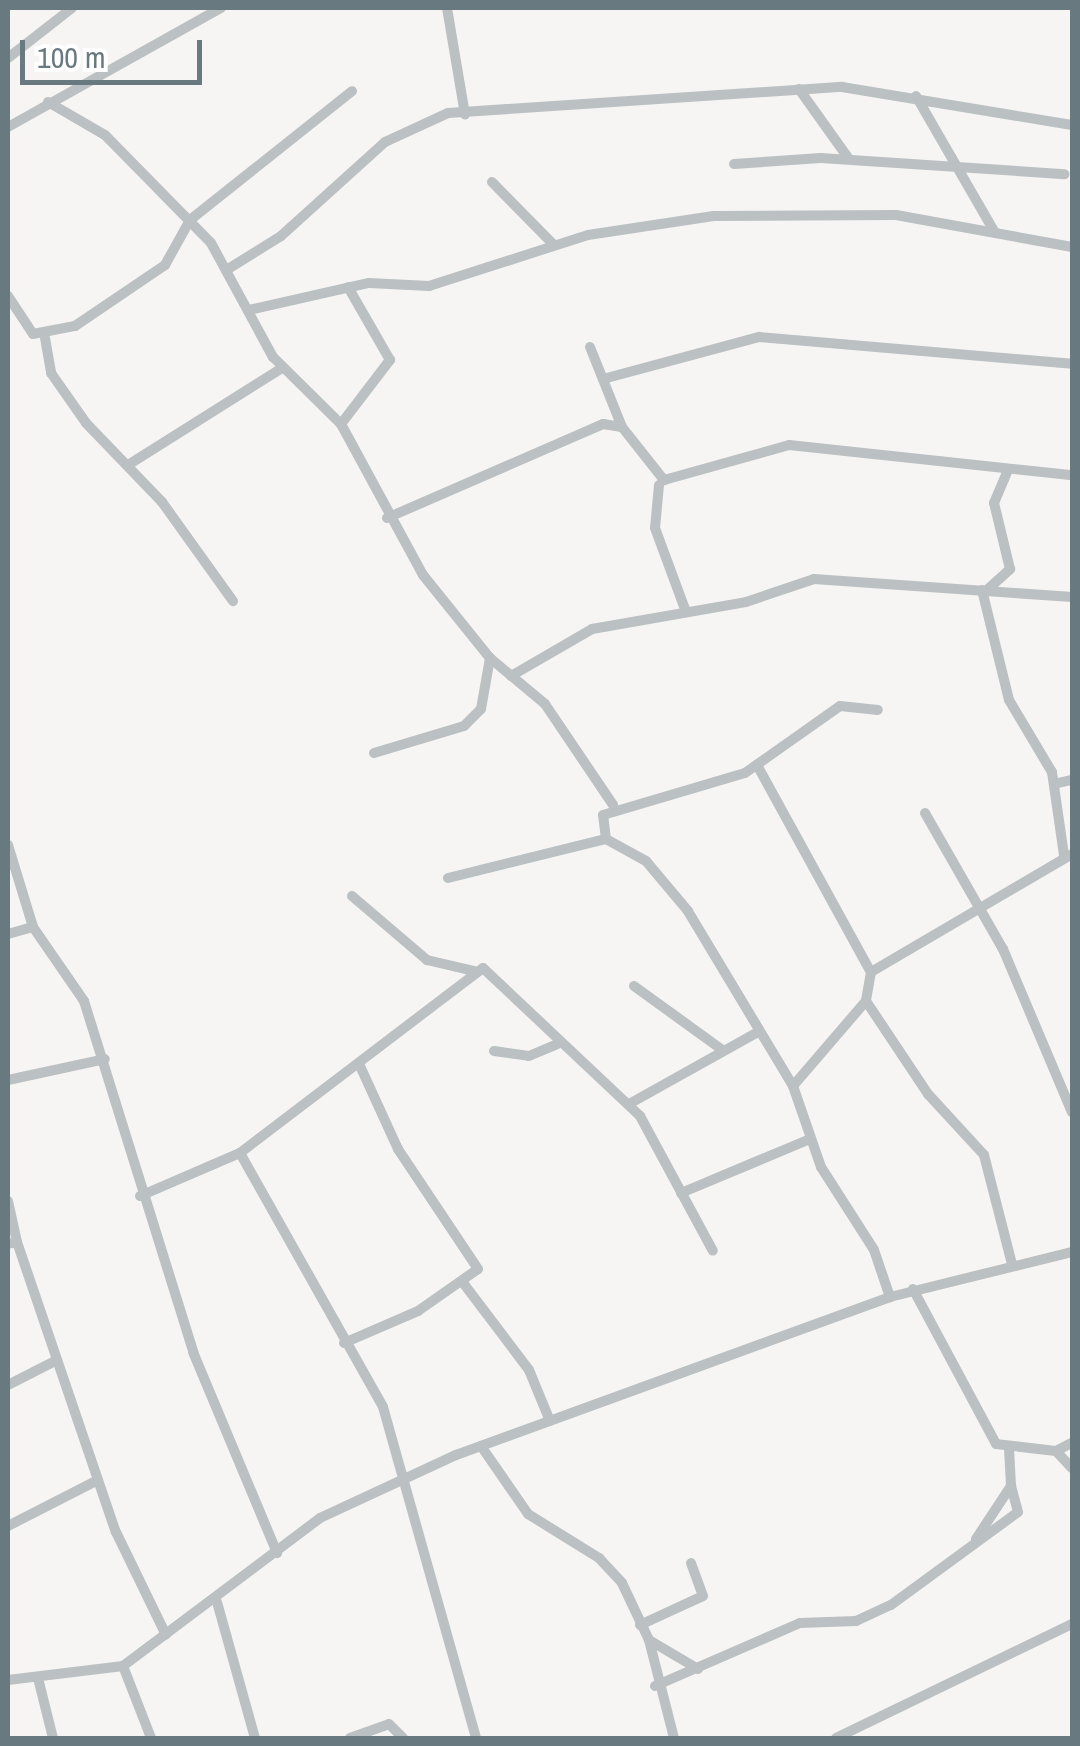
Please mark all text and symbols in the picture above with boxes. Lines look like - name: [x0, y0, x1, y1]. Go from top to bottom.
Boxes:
- scale bar: [25, 20, 208, 82]
- text: 100 m: [37, 37, 105, 77]

